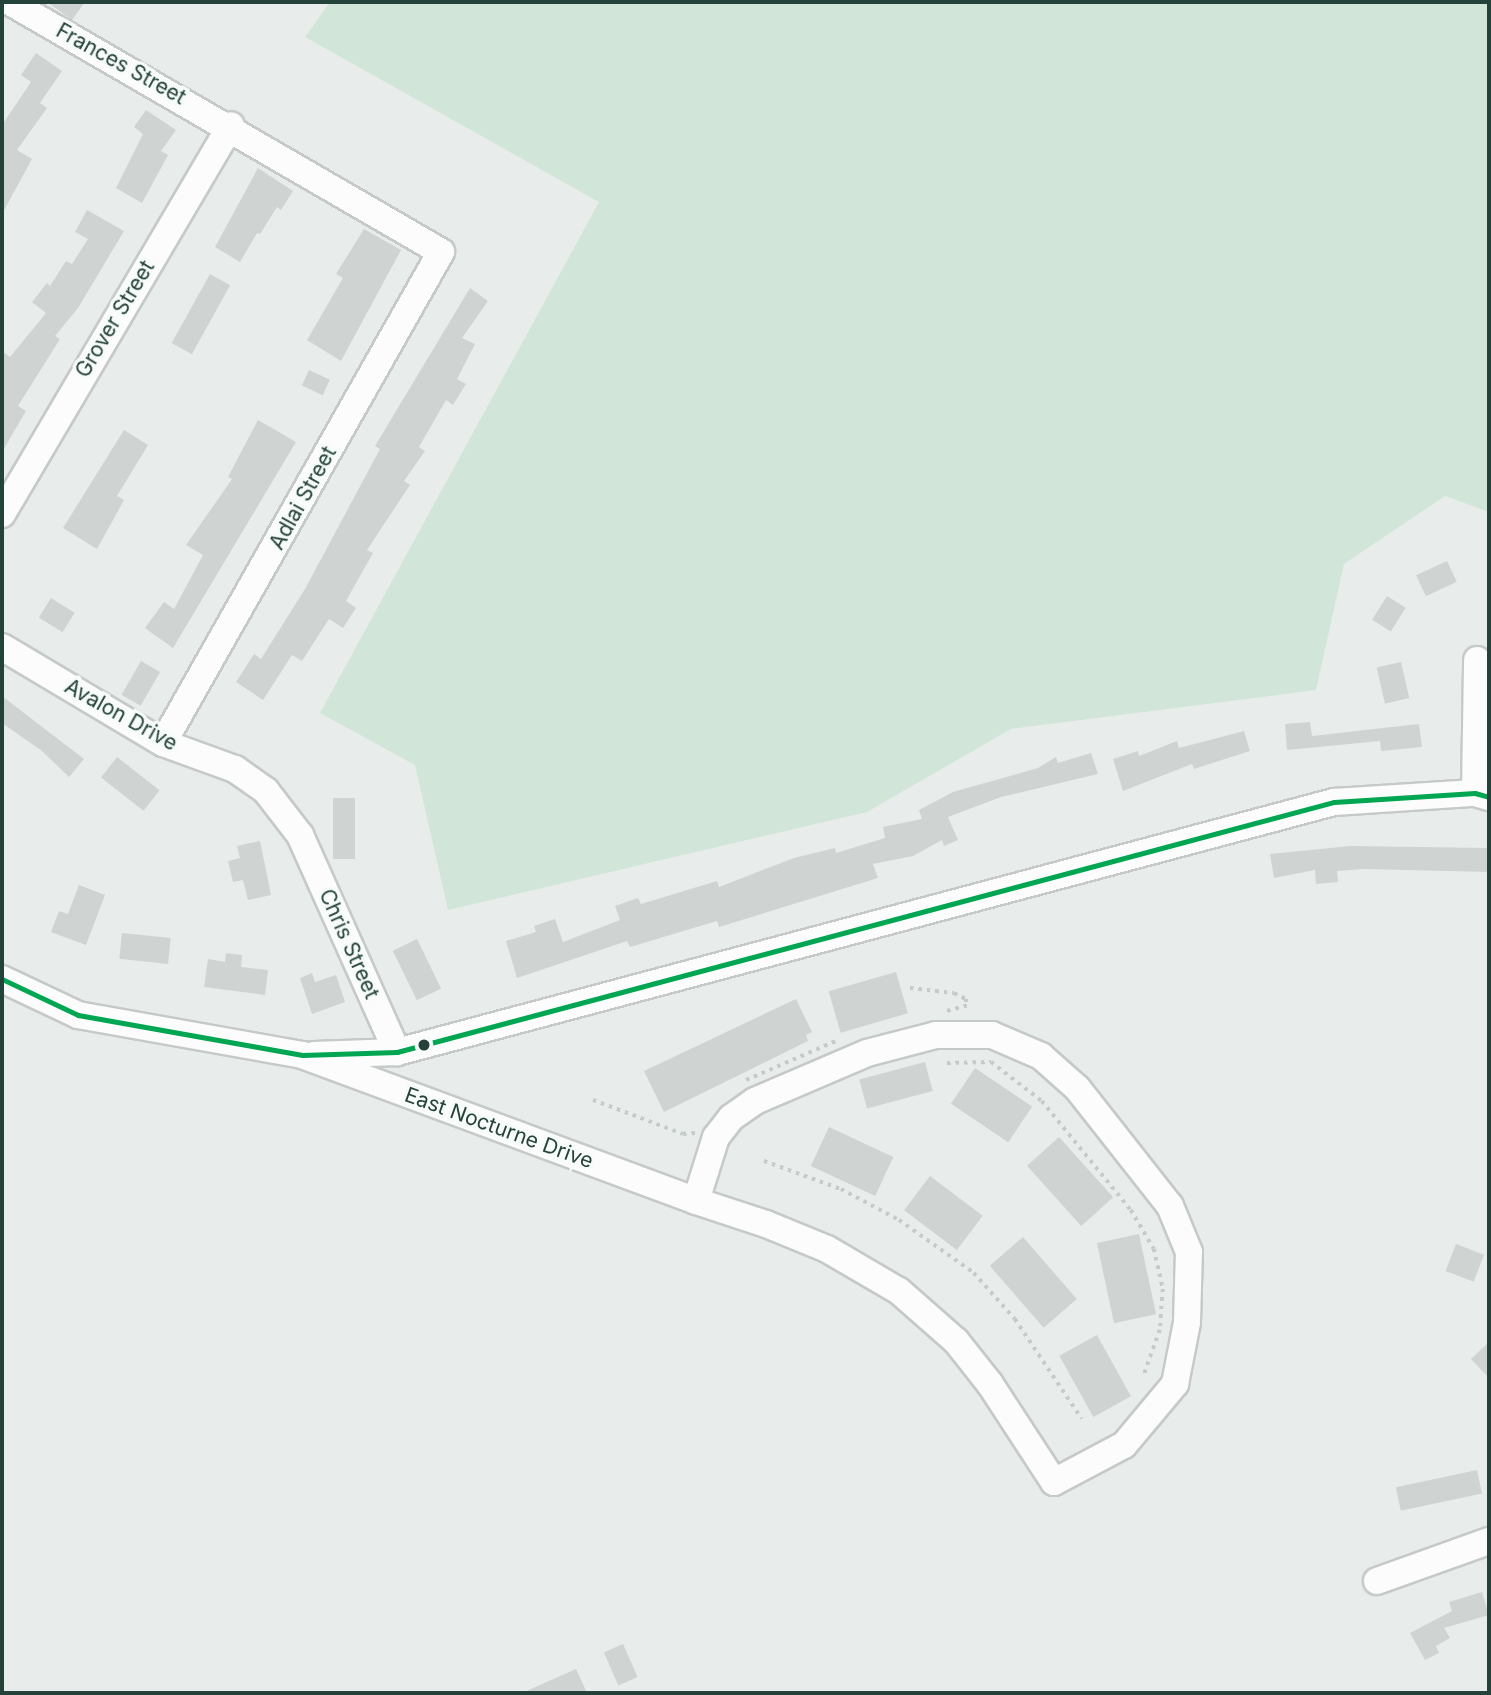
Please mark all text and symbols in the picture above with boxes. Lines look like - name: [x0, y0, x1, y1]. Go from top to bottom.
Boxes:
- street label: Frances Street: [52, 18, 190, 110]
- street label: Grover Street: [70, 256, 160, 382]
- street label: Adlai Street: [264, 442, 342, 554]
- street label: Avalon Drive: [60, 674, 182, 756]
- street label: Chris Street: [314, 885, 384, 1003]
- unlabelled marker: [417, 1038, 431, 1052]
- street label: East Nocturne Drive: [401, 1082, 597, 1174]

